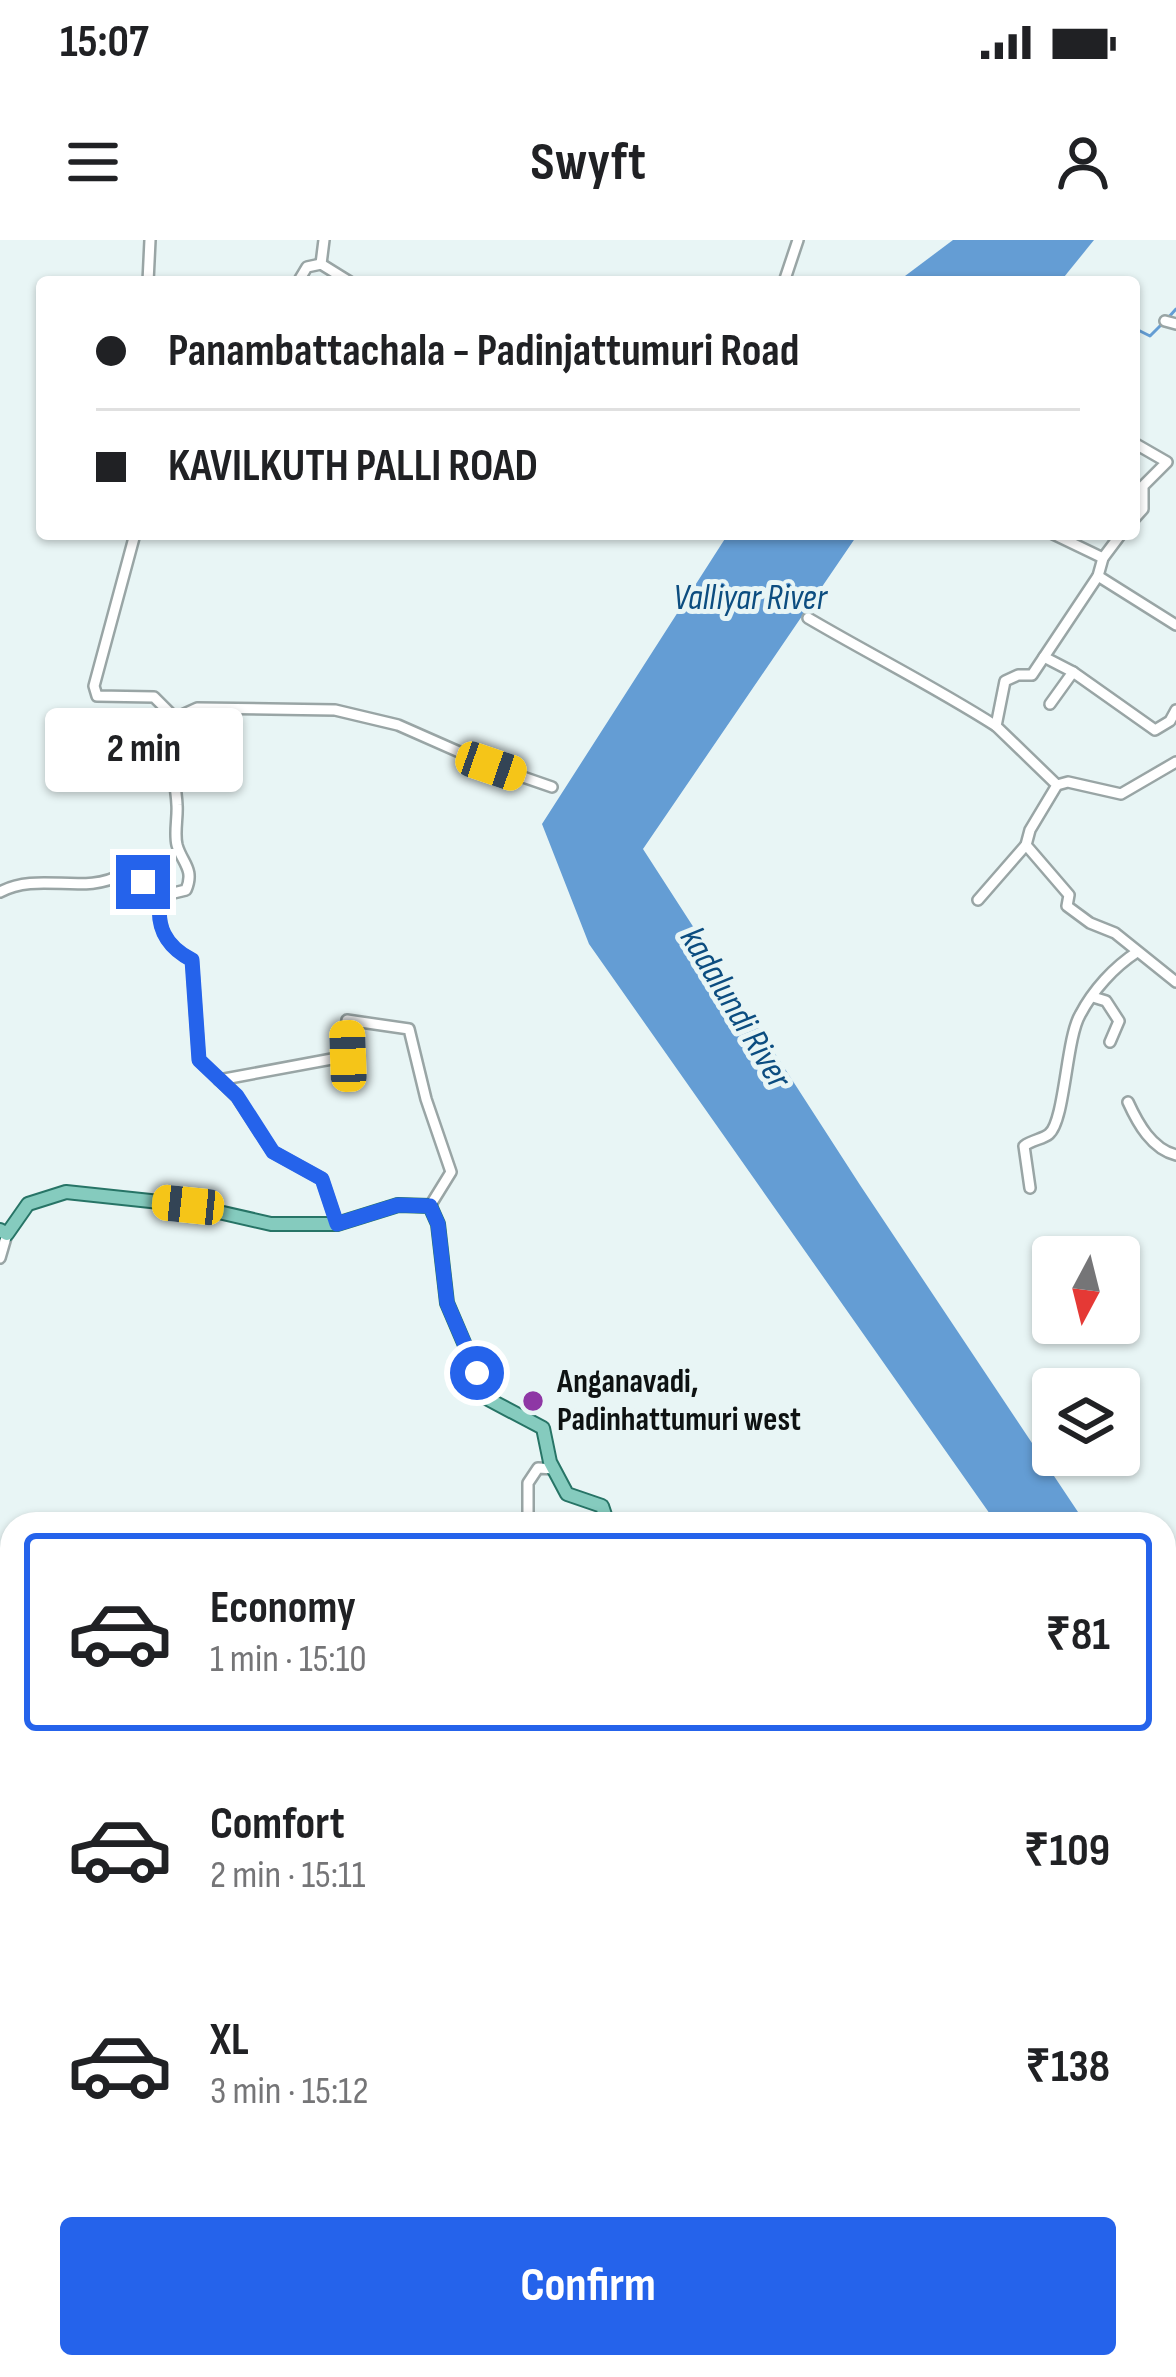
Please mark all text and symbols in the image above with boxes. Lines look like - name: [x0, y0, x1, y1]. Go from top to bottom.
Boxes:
- text: 15:07: [60, 15, 149, 70]
- icon: menu: [60, 129, 126, 195]
- icon: person: [1050, 129, 1116, 195]
- text: Swyft: [530, 130, 646, 195]
- text: Panambattachala - Padinjattumuri Road: [168, 324, 799, 379]
- text: KAVILKUTH PALLI ROAD: [168, 439, 538, 494]
- water label: Valliyar River: [673, 577, 829, 620]
- callout: 2 min: [44, 708, 242, 792]
- text: 2 min: [107, 726, 181, 773]
- car: [451, 737, 531, 795]
- route end: [116, 855, 170, 909]
- water label: kadalundi River: [670, 920, 801, 1098]
- car: [329, 1019, 367, 1093]
- car: [150, 1183, 226, 1227]
- north arrow: [1032, 1236, 1140, 1344]
- map controls: [1032, 1236, 1140, 1476]
- route start: [450, 1346, 504, 1400]
- place label: Anganavadi, Padinhattumuri west: [556, 1362, 801, 1440]
- button: layers: [1032, 1368, 1140, 1476]
- marker: Anganavadi, Padinhattumuri west: [520, 1388, 546, 1414]
- icon: car: [66, 1578, 174, 1686]
- text: Economy: [210, 1581, 356, 1636]
- text: ₹81: [1045, 1608, 1110, 1663]
- text: 1 min · 15:10: [210, 1636, 367, 1683]
- icon: car: [66, 1794, 174, 1902]
- text: Comfort: [210, 1797, 345, 1852]
- text: ₹109: [1024, 1824, 1110, 1879]
- text: 2 min · 15:11: [210, 1852, 365, 1899]
- icon: car: [66, 2010, 174, 2118]
- text: XL: [210, 2013, 249, 2068]
- text: ₹138: [1025, 2040, 1110, 2095]
- text: 3 min · 15:12: [210, 2068, 369, 2115]
- button: Confirm: [60, 2217, 1116, 2355]

